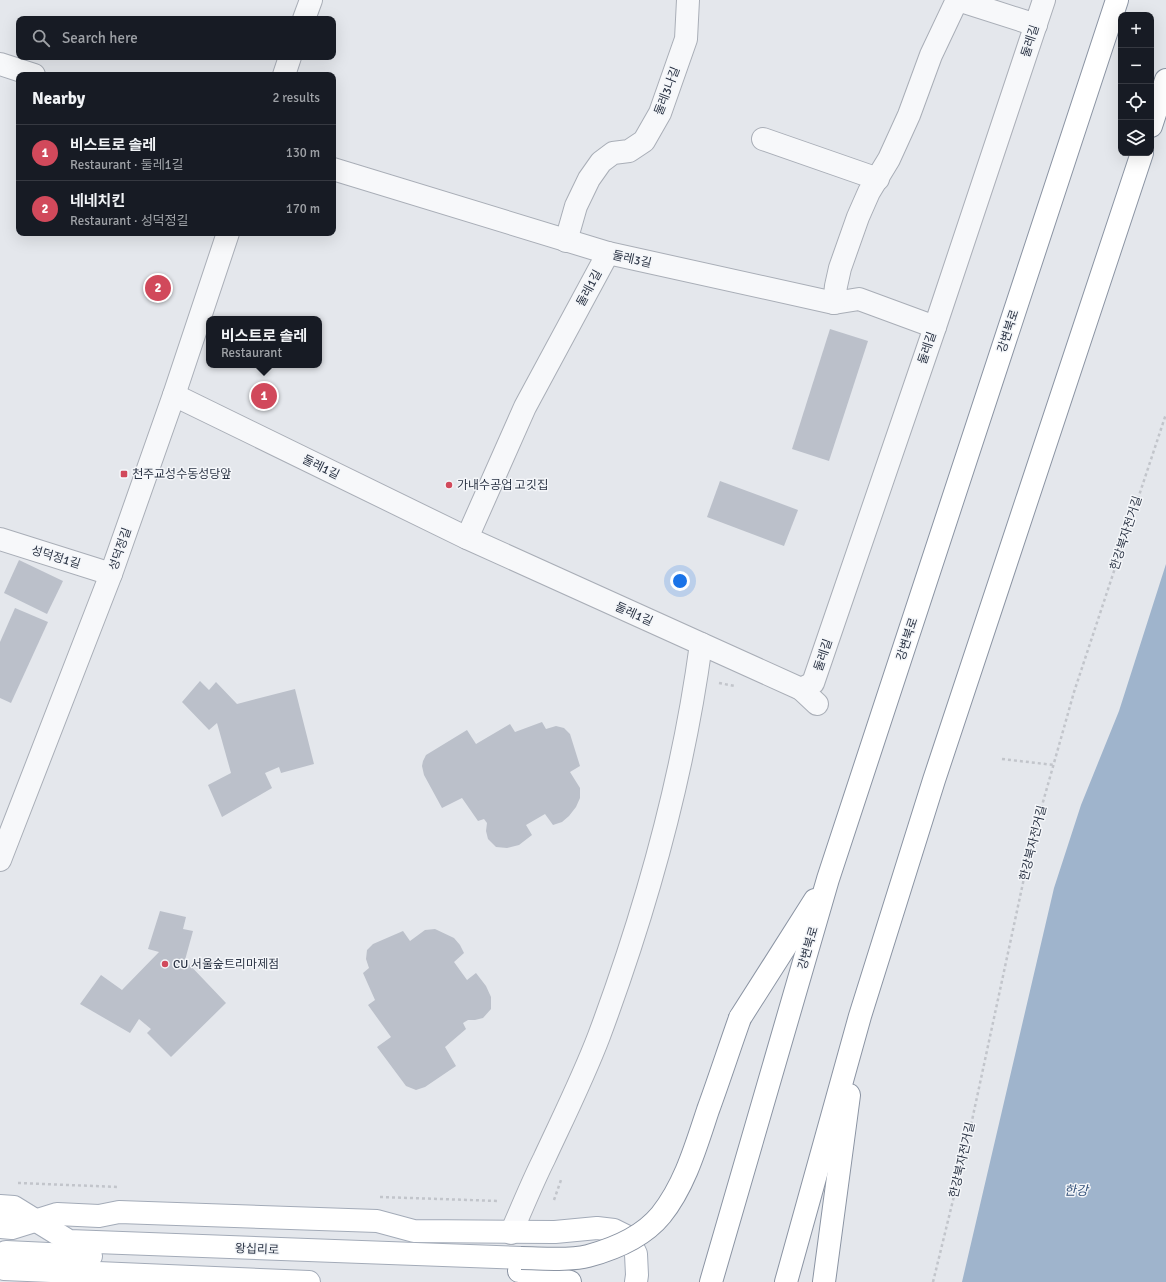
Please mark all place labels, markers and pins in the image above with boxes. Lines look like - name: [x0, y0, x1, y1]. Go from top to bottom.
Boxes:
- pin: 2: [145, 273, 171, 303]
- pin: 1: [251, 381, 277, 411]
- place label: 천주교성수동성당앞: [132, 467, 231, 482]
- marker: 천주교성수동성당앞: [119, 469, 129, 479]
- place label: 가내수공업 고깃집: [457, 478, 548, 493]
- marker: 가내수공업 고깃집: [444, 480, 454, 490]
- place label: CU 서울숲트리마제점: [173, 957, 279, 972]
- marker: CU 서울숲트리마제점: [160, 959, 170, 969]

